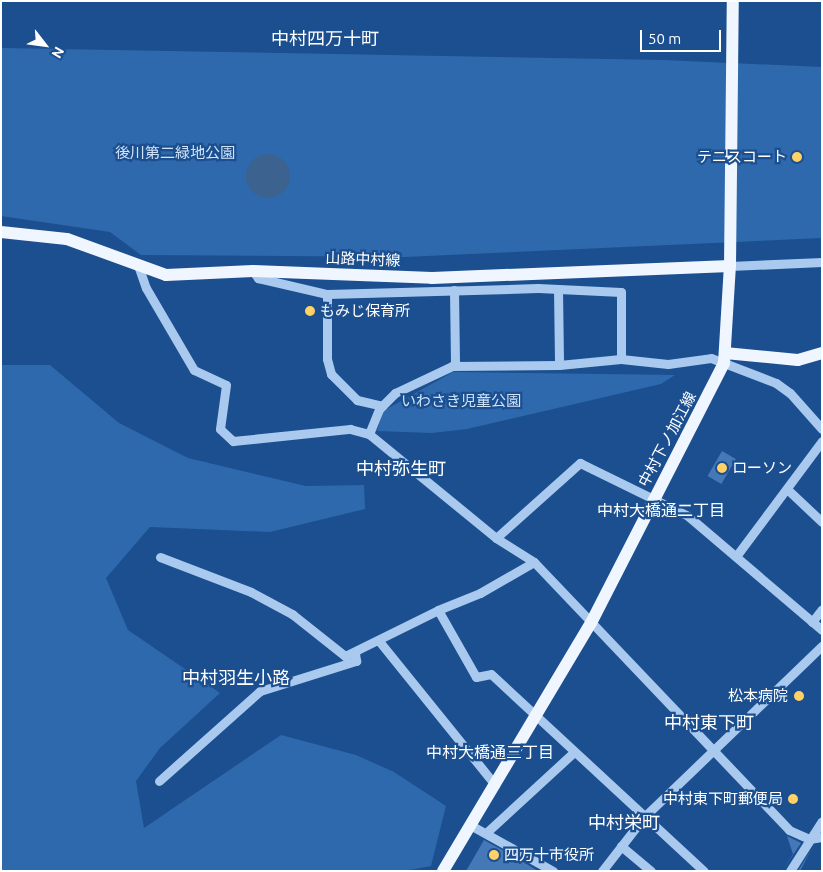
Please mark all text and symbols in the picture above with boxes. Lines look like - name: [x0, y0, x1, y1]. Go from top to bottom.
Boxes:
- north arrow: [20, 20, 70, 70]
- scale bar: [643, 20, 724, 52]
- district label: 中村四万十町: [271, 27, 379, 49]
- text: 50 m: [648, 30, 681, 47]
- text: N: [48, 44, 68, 61]
- park label: 後川第二緑地公園: [115, 144, 235, 162]
- place label: テニスコート: [697, 148, 787, 166]
- marker: テニスコート: [791, 151, 803, 163]
- street label: 山路中村線: [325, 249, 401, 269]
- place label: もみじ保育所: [320, 302, 410, 320]
- marker: もみじ保育所: [304, 305, 316, 317]
- street label: 中村下ノ加江線: [634, 388, 700, 490]
- park label: いわさき児童公園: [401, 392, 521, 410]
- district label: 中村弥生町: [356, 457, 446, 479]
- place label: ローソン: [732, 459, 792, 477]
- marker: ローソン: [716, 462, 728, 474]
- district label: 中村大橋通二丁目: [597, 500, 725, 520]
- district label: 中村羽生小路: [182, 666, 290, 688]
- place label: 松本病院: [728, 687, 788, 705]
- marker: 松本病院: [792, 689, 806, 703]
- district label: 中村東下町: [664, 711, 754, 733]
- district label: 中村大橋通三丁目: [426, 742, 554, 762]
- place label: 中村東下町郵便局: [663, 790, 783, 808]
- marker: 中村東下町郵便局: [787, 793, 799, 805]
- district label: 中村栄町: [588, 811, 660, 833]
- place label: 四万十市役所: [504, 846, 594, 864]
- marker: 四万十市役所: [488, 849, 500, 861]

